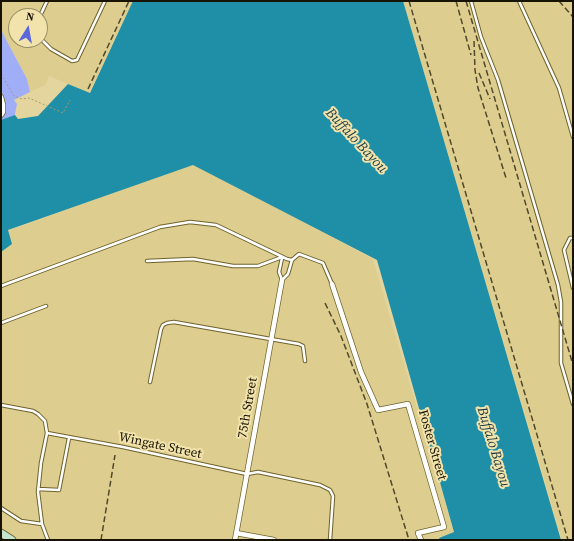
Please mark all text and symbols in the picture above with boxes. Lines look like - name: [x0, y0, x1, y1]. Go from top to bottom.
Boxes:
- north arrow: [8, 8, 48, 48]
- text: N: [25, 9, 36, 25]
- water label: Buffalo Bayou: [322, 105, 390, 177]
- street label: 75th Street: [235, 376, 261, 440]
- water label: Buffalo Bayou: [473, 405, 513, 489]
- street label: Foster Street: [414, 408, 450, 482]
- street label: Wingate Street: [117, 430, 203, 462]

